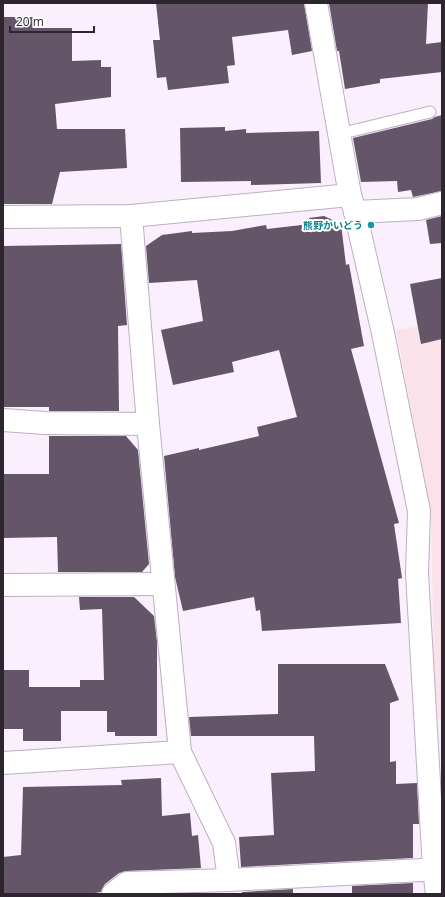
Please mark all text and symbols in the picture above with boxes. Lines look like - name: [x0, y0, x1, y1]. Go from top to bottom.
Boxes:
- scale bar: [10, 8, 94, 34]
- text: 20 m: [16, 13, 44, 30]
- place label: 熊野かいどう: [303, 218, 363, 232]
- marker: 熊野かいどう: [366, 220, 376, 230]

